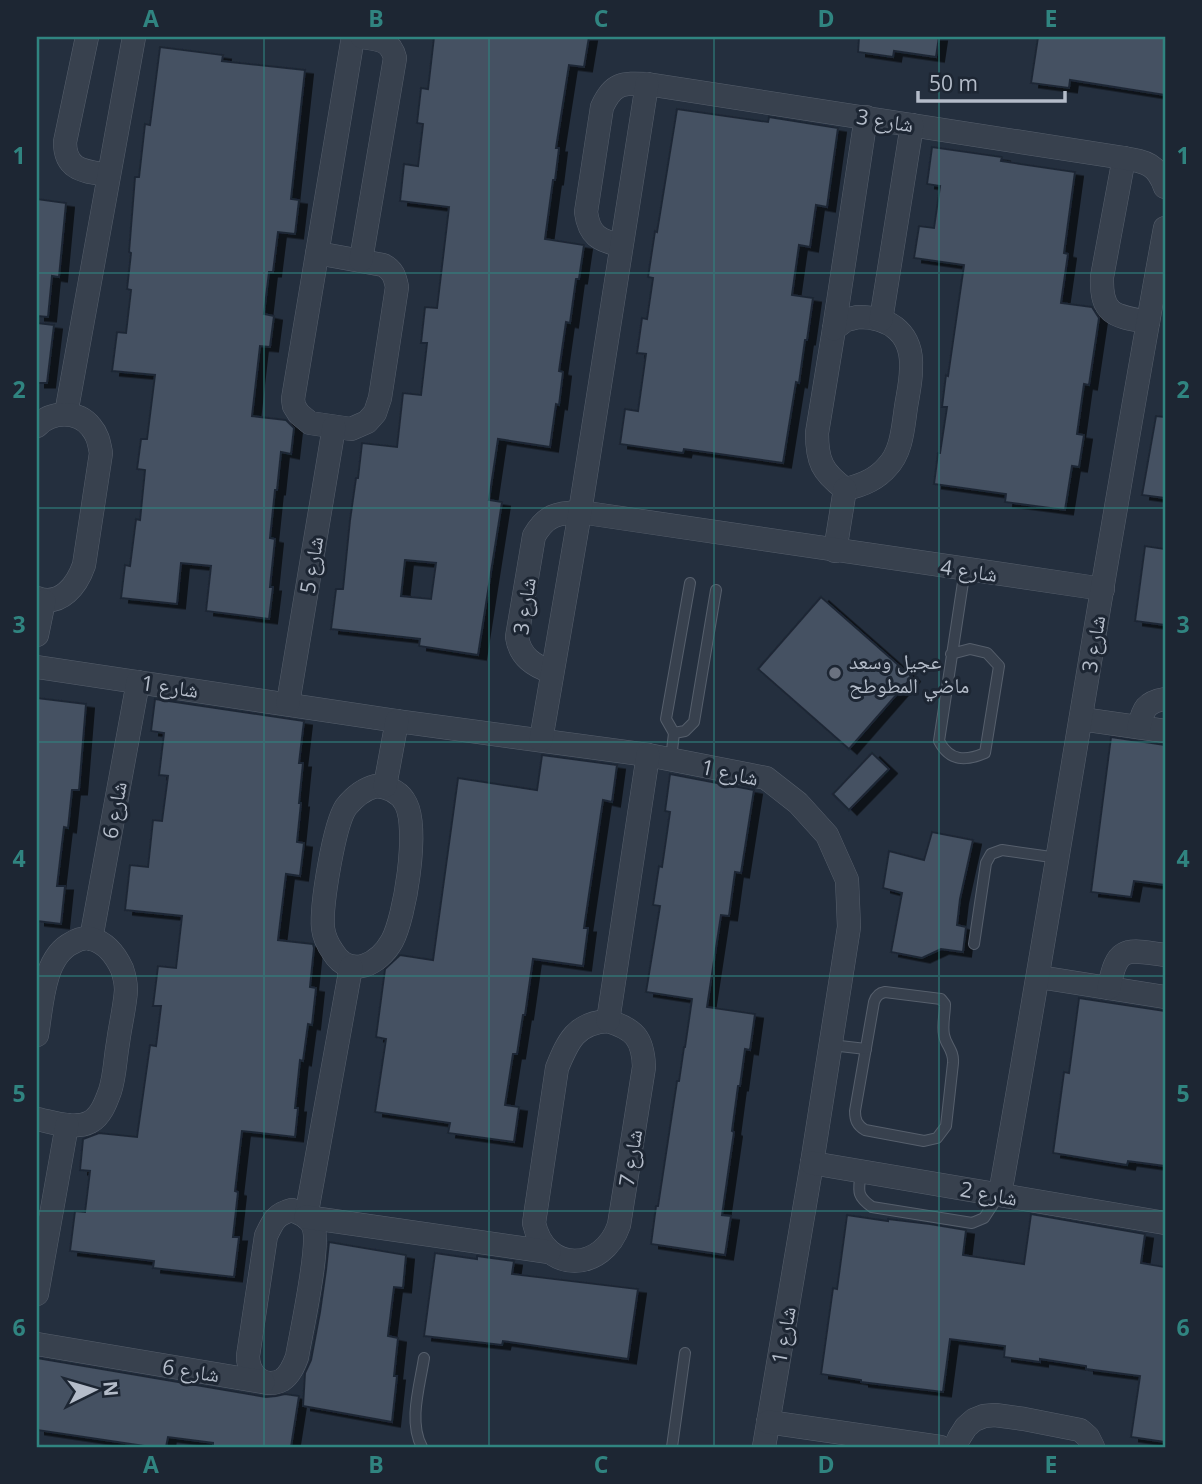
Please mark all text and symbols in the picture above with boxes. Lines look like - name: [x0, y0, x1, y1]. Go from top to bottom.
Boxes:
- text: A: [143, 2, 159, 34]
- text: B: [368, 2, 384, 34]
- text: C: [594, 2, 608, 34]
- text: D: [817, 2, 835, 34]
- text: E: [1045, 2, 1057, 34]
- scale bar: [918, 60, 1066, 104]
- text: 50 m: [929, 69, 978, 97]
- street label: شارع 3: [854, 102, 916, 138]
- text: 1: [12, 139, 26, 171]
- text: 1: [1176, 139, 1190, 171]
- text: 2: [12, 373, 26, 405]
- text: 2: [1176, 373, 1190, 405]
- street label: شارع 5: [293, 534, 329, 596]
- street label: شارع 4: [939, 552, 999, 588]
- street label: شارع 3: [506, 576, 542, 636]
- text: 3: [12, 608, 26, 640]
- text: 3: [1176, 608, 1190, 640]
- street label: شارع 3: [1075, 613, 1111, 675]
- place label: عجيل وسعد ماضي المطوطح: [849, 647, 969, 702]
- marker: عجيل وسعد ماضي المطوطح: [827, 665, 843, 681]
- street label: شارع 1: [140, 668, 200, 704]
- street label: شارع 1: [699, 752, 761, 792]
- street label: شارع 6: [95, 779, 133, 841]
- text: 4: [12, 842, 26, 874]
- text: 4: [1176, 842, 1190, 874]
- text: 5: [12, 1077, 26, 1109]
- text: 5: [1176, 1077, 1190, 1109]
- street label: شارع 7: [612, 1127, 648, 1189]
- street label: شارع 2: [958, 1174, 1020, 1212]
- street label: شارع 1: [764, 1304, 802, 1366]
- text: 6: [12, 1311, 26, 1343]
- text: 6: [1176, 1311, 1190, 1343]
- street label: شارع 6: [160, 1352, 222, 1388]
- north arrow: [60, 1354, 130, 1424]
- text: N: [97, 1380, 125, 1397]
- text: A: [143, 1448, 159, 1480]
- text: B: [368, 1448, 384, 1480]
- text: C: [594, 1448, 608, 1480]
- text: D: [817, 1448, 835, 1480]
- text: E: [1045, 1448, 1057, 1480]

